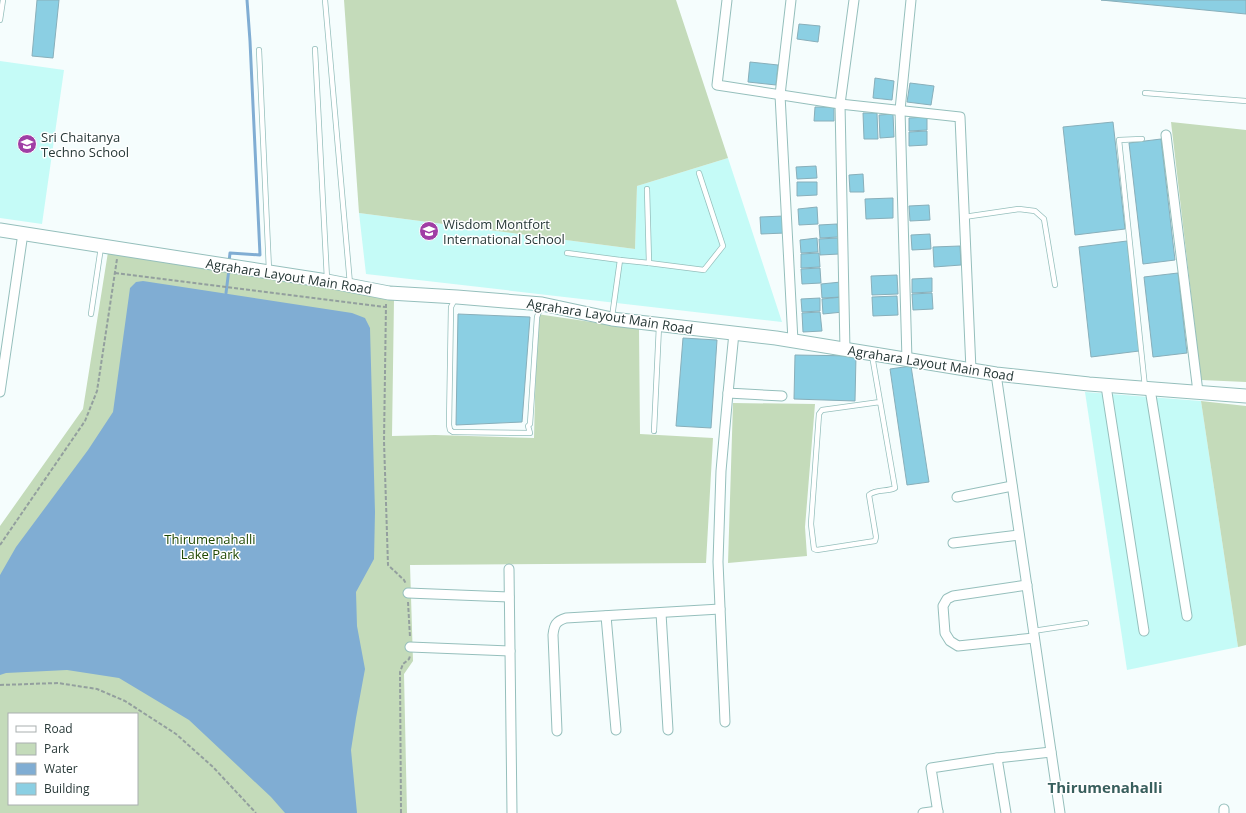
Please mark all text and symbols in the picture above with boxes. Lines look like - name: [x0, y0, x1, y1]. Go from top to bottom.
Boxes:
- place label: Sri Chaitanya Techno School: [41, 128, 129, 161]
- school or university icon: Sri Chaitanya Techno School: [16, 133, 38, 155]
- place label: Wisdom Montfort International School: [443, 215, 565, 248]
- school or university icon: Wisdom Montfort International School: [418, 220, 440, 242]
- street label: Agrahara Layout Main Road: [205, 254, 373, 298]
- street label: Agrahara Layout Main Road: [526, 294, 694, 338]
- street label: Agrahara Layout Main Road: [847, 341, 1015, 385]
- park label: Thirumenahalli Lake Park: [164, 530, 256, 563]
- legend: [8, 713, 138, 805]
- text: Road: [44, 720, 73, 737]
- text: Park: [44, 740, 70, 757]
- text: Water: [44, 760, 78, 777]
- district label: Thirumenahalli: [1048, 777, 1162, 797]
- text: Building: [44, 780, 90, 797]

